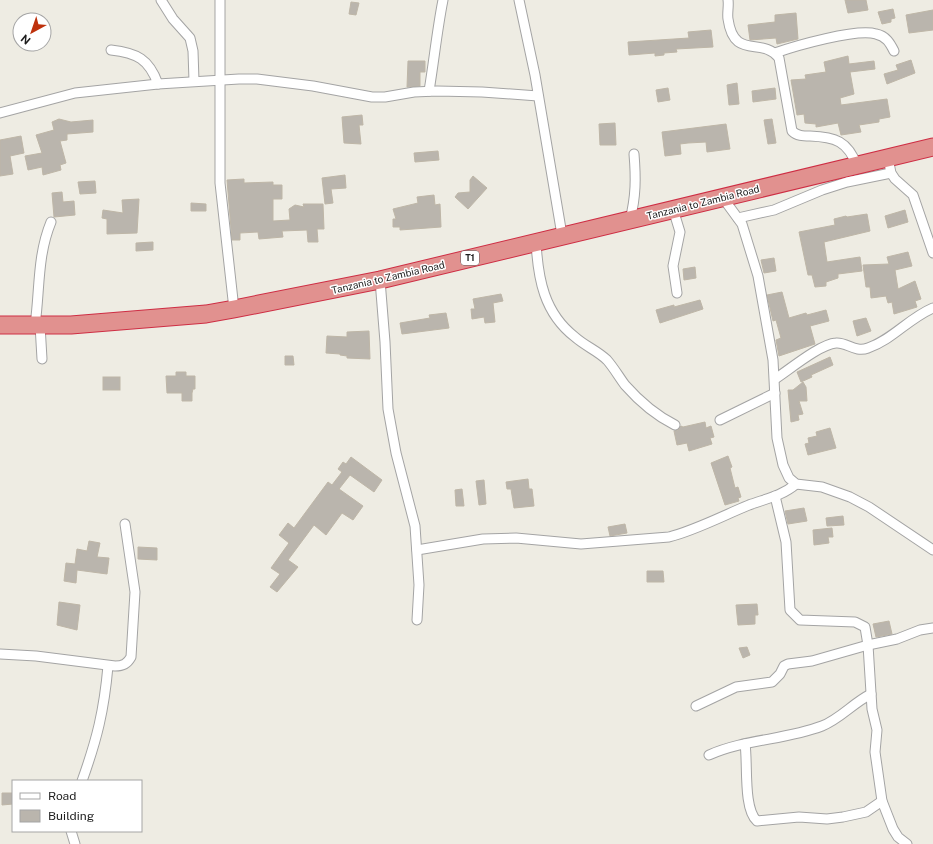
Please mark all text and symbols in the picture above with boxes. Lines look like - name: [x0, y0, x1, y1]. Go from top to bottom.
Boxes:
- north arrow: [12, 12, 52, 52]
- text: N: [18, 32, 33, 47]
- street label: Tanzania to Zambia Road: [645, 182, 761, 222]
- road number: T1: [461, 251, 479, 265]
- street label: Tanzania to Zambia Road: [330, 258, 446, 296]
- legend: [12, 780, 142, 832]
- text: Road: [48, 789, 76, 803]
- text: Building: [48, 809, 94, 823]

